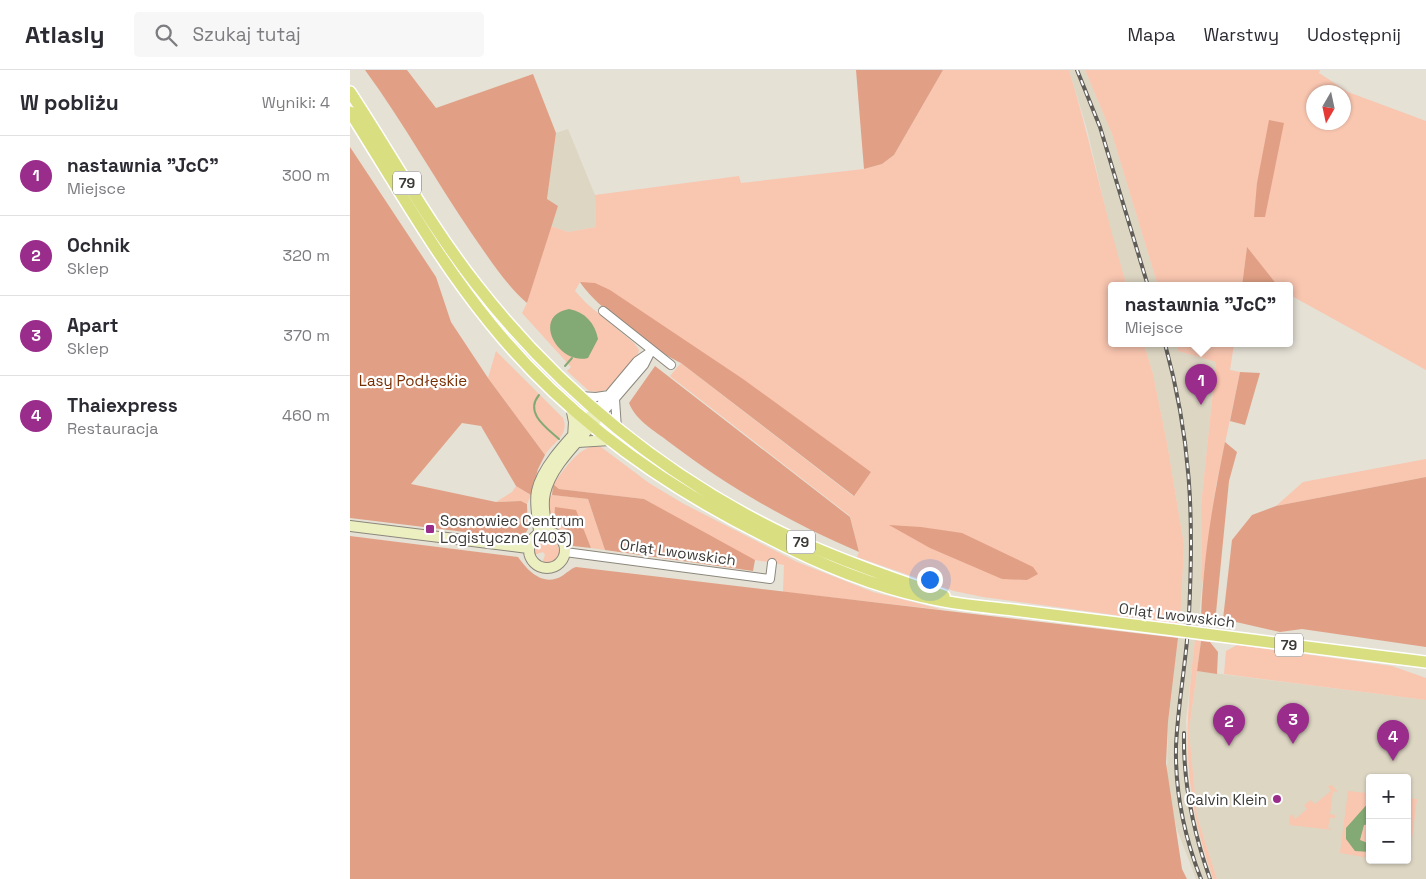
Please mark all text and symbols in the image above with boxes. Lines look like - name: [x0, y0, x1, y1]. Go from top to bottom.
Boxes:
- search box: [134, 12, 484, 57]
- text: Atlasly: [25, 19, 104, 50]
- icon: search: [152, 21, 180, 49]
- text: Szukaj tutaj: [192, 22, 301, 47]
- text: Mapa: [1128, 23, 1175, 46]
- text: Warstwy: [1203, 23, 1279, 46]
- text: Udostępnij: [1307, 23, 1401, 46]
- north arrow: [1306, 85, 1351, 130]
- text: W pobliżu: [20, 89, 119, 116]
- text: Wyniki: 4: [262, 92, 330, 113]
- text: nastawnia "JcC": [67, 153, 219, 178]
- text: 1: [32, 165, 40, 186]
- text: 300 m: [282, 165, 330, 186]
- road number: 79: [393, 172, 421, 195]
- text: Miejsce: [67, 178, 126, 199]
- text: Ochnik: [67, 233, 130, 258]
- text: 2: [31, 245, 41, 266]
- text: 320 m: [283, 245, 330, 266]
- text: Sklep: [67, 258, 109, 279]
- popup: [1108, 282, 1293, 347]
- text: nastawnia "JcC": [1125, 292, 1276, 317]
- text: Apart: [67, 313, 118, 338]
- text: Miejsce: [1125, 317, 1183, 338]
- text: 3: [31, 325, 41, 346]
- text: 370 m: [283, 325, 330, 346]
- text: Sklep: [67, 338, 109, 359]
- pin: 1: [1185, 364, 1217, 405]
- park label: Lasy Podłęskie: [359, 371, 467, 390]
- text: Thaiexpress: [67, 393, 178, 418]
- text: 4: [31, 405, 41, 426]
- text: 460 m: [282, 405, 330, 426]
- text: Restauracja: [67, 418, 158, 439]
- place label: Sosnowiec Centrum Logistyczne (403): [440, 511, 584, 548]
- marker: Sosnowiec Centrum Logistyczne (403): [424, 523, 436, 535]
- road number: 79: [787, 531, 815, 554]
- street label: Orląt Lwowskich: [619, 534, 737, 570]
- your location: [917, 567, 943, 593]
- street label: Orląt Lwowskich: [1118, 598, 1236, 632]
- road number: 79: [1275, 634, 1303, 656]
- pin: 3: [1277, 703, 1309, 744]
- pin: 2: [1213, 705, 1245, 746]
- pin: 4: [1377, 720, 1409, 761]
- map controls: [1366, 774, 1411, 864]
- button: +: [1366, 774, 1411, 819]
- place label: Calvin Klein: [1186, 790, 1267, 809]
- marker: Calvin Klein: [1271, 793, 1283, 805]
- button: −: [1366, 819, 1411, 864]

